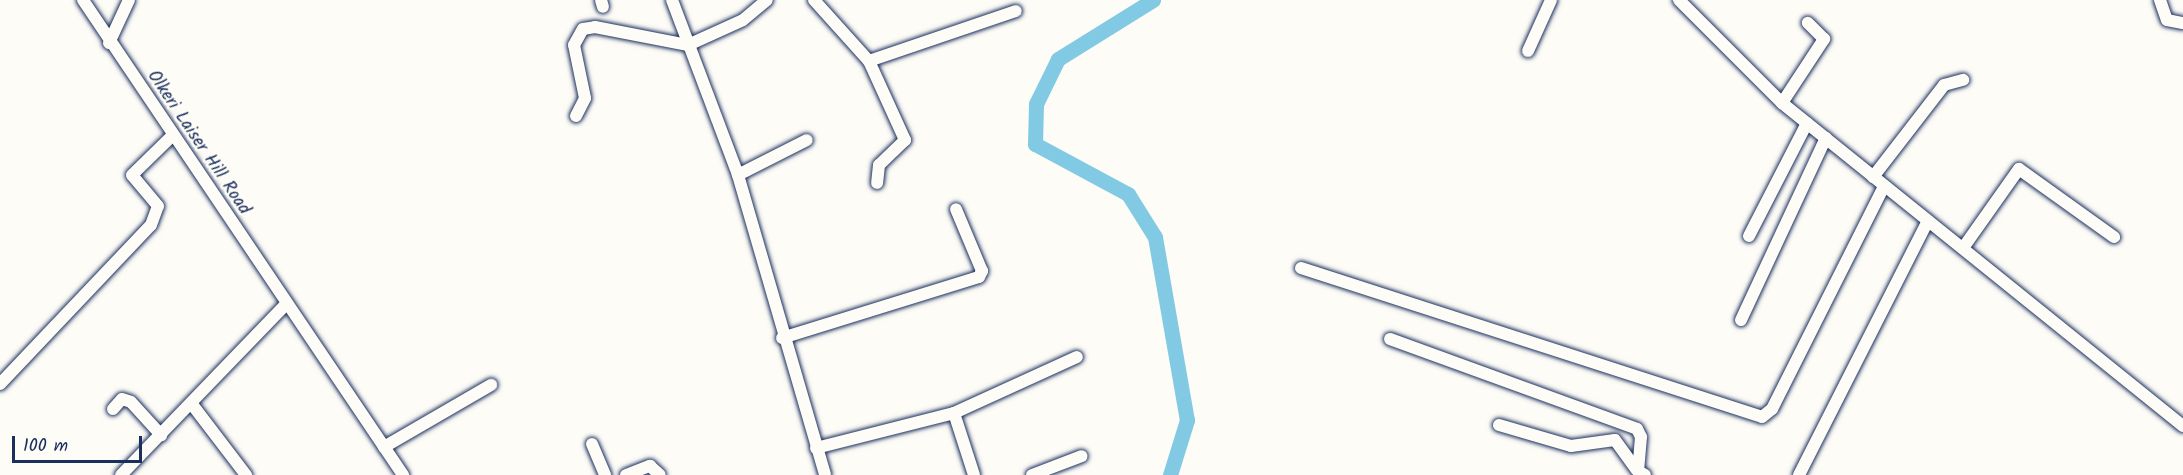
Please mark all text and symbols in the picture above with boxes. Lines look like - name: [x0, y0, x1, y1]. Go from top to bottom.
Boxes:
- street label: Olkeri Laiser Hill Road: [142, 67, 254, 219]
- scale bar: [15, 424, 146, 462]
- text: 100 m: [23, 432, 68, 461]

